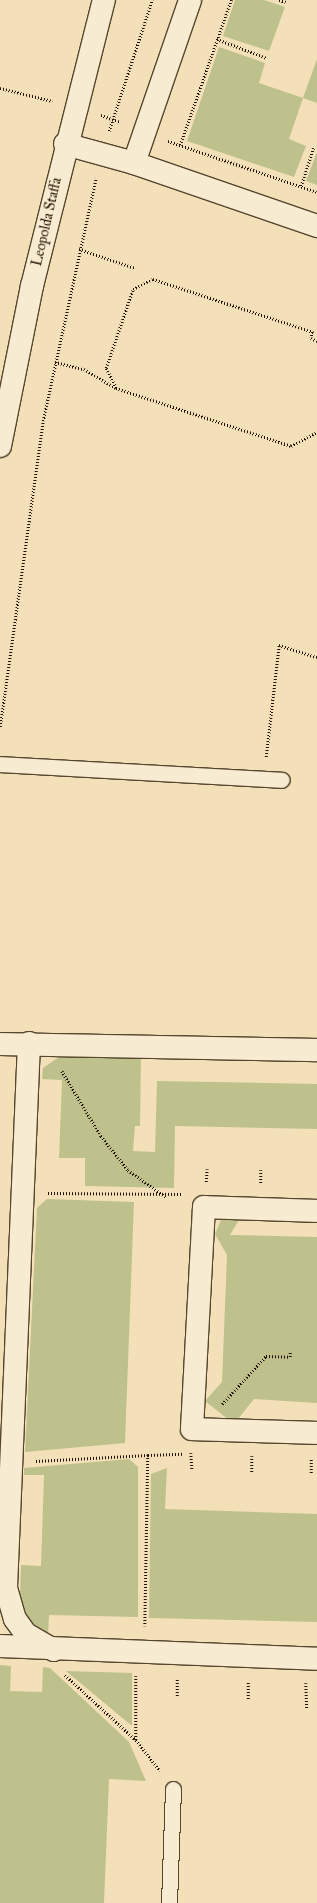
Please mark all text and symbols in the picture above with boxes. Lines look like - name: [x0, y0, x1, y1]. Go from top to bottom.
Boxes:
- street label: Leopolda Staffa: [29, 176, 65, 268]

